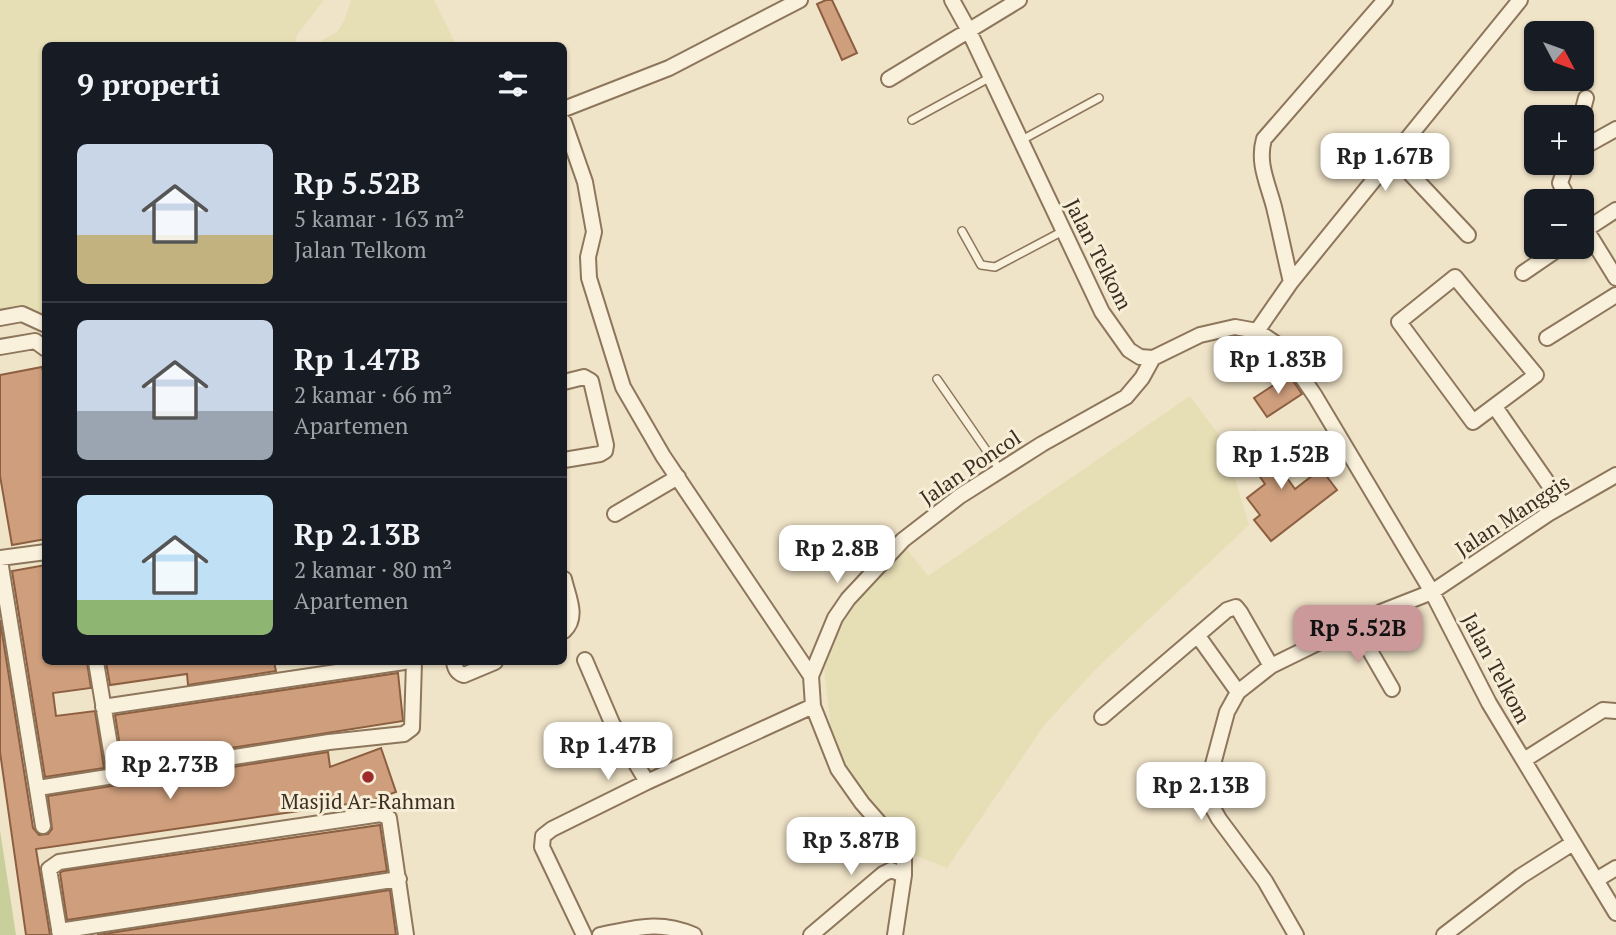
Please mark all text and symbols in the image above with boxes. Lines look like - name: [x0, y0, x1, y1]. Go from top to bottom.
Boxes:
- north arrow: [1524, 21, 1594, 91]
- map controls: [1524, 21, 1594, 259]
- text: 9 properti: [77, 64, 220, 104]
- icon: filters: [494, 65, 532, 103]
- button: +: [1524, 105, 1594, 175]
- pin: Rp 1.67B: [1313, 134, 1457, 193]
- text: Rp 1.67B: [1337, 140, 1433, 171]
- text: Rp 5.52B: [294, 163, 420, 203]
- icon: home: [133, 172, 217, 256]
- button: −: [1524, 189, 1594, 259]
- street label: Jalan Telkom: [1059, 194, 1139, 314]
- text: 5 kamar · 163 m²: [294, 203, 464, 234]
- text: Jalan Telkom: [294, 234, 427, 265]
- pin: Rp 1.83B: [1206, 336, 1350, 396]
- text: Rp 1.47B: [294, 339, 420, 379]
- text: Rp 1.83B: [1230, 343, 1326, 374]
- icon: home: [133, 348, 217, 432]
- text: 2 kamar · 66 m²: [294, 379, 452, 410]
- text: Apartemen: [294, 410, 408, 441]
- street label: Jalan Poncol: [914, 423, 1026, 511]
- pin: Rp 1.52B: [1209, 432, 1353, 491]
- text: Rp 1.52B: [1233, 438, 1329, 469]
- street label: Jalan Manggis: [1449, 468, 1575, 562]
- text: Rp 2.13B: [294, 514, 420, 554]
- icon: home: [133, 523, 217, 607]
- pin: Rp 2.8B: [772, 526, 902, 585]
- text: Rp 2.8B: [795, 532, 879, 563]
- text: 2 kamar · 80 m²: [294, 554, 452, 585]
- text: Apartemen: [294, 585, 408, 616]
- pin: Rp 5.52B: [1286, 606, 1430, 665]
- street label: Jalan Telkom: [1456, 608, 1538, 728]
- text: Rp 5.52B: [1310, 612, 1406, 643]
- pin: Rp 1.47B: [536, 722, 680, 782]
- text: Rp 1.47B: [560, 729, 656, 760]
- pin: Rp 2.73B: [98, 742, 242, 801]
- text: Rp 2.73B: [122, 748, 218, 779]
- pin: Rp 2.13B: [1129, 762, 1273, 822]
- marker: Masjid Ar-Rahman: [360, 769, 376, 785]
- text: Rp 2.13B: [1153, 769, 1249, 800]
- place label: Masjid Ar-Rahman: [281, 787, 456, 815]
- pin: Rp 3.87B: [779, 818, 923, 877]
- text: Rp 3.87B: [803, 824, 899, 855]

